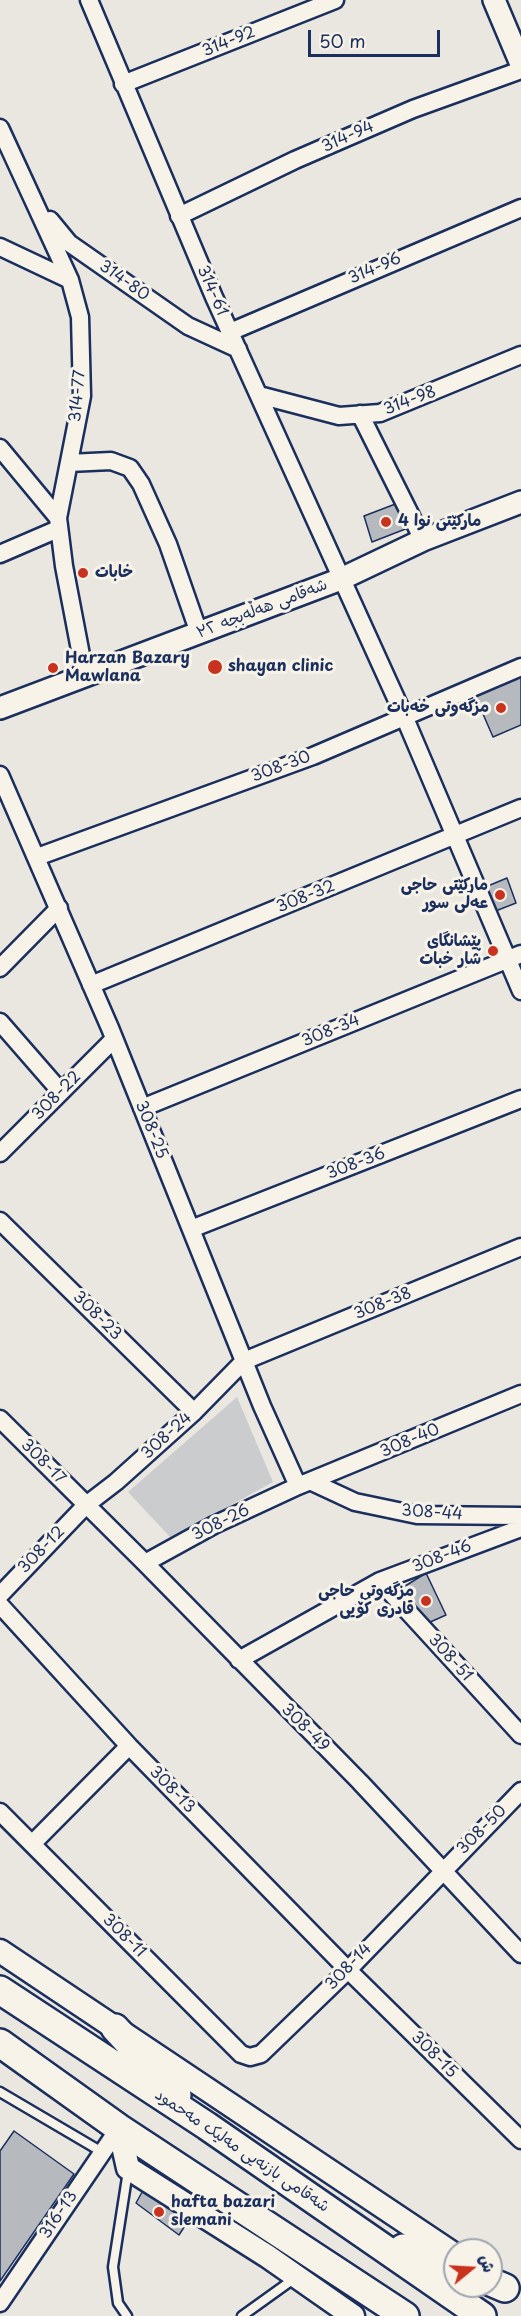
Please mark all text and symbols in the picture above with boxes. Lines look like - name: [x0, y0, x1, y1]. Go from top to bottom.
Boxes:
- scale bar: [311, 18, 443, 56]
- street label: 314-92: [200, 23, 258, 61]
- text: 50 m: [319, 27, 366, 54]
- street label: 314-94: [319, 117, 377, 157]
- street label: 314-96: [346, 249, 404, 289]
- street label: 314-80: [95, 257, 153, 305]
- street label: 314-61: [192, 263, 232, 319]
- street label: 314-77: [66, 369, 90, 423]
- street label: 314-98: [381, 382, 439, 420]
- place label: مارکێتی نوا 4: [398, 512, 481, 532]
- marker: مارکێتی نوا 4: [379, 515, 393, 529]
- place label: خابات: [95, 563, 133, 583]
- marker: خابات: [76, 566, 90, 580]
- street label: شەقامی هەڵەبجە ٣٢: [194, 575, 330, 643]
- place label: Harzan Bazary Mawlana: [65, 649, 190, 687]
- place label: shayan clinic: [228, 657, 333, 677]
- marker: shayan clinic: [206, 658, 224, 676]
- marker: Harzan Bazary Mawlana: [46, 661, 60, 675]
- place label: مزگەوتی خەبات: [387, 698, 489, 718]
- marker: مزگەوتی خەبات: [494, 701, 508, 715]
- street label: 308-30: [249, 747, 313, 787]
- place label: مارکێتی حاجی عەلی سور: [401, 876, 488, 914]
- street label: 308-32: [274, 877, 338, 917]
- marker: مارکێتی حاجی عەلی سور: [493, 888, 507, 902]
- place label: پێشانگای شار خبات: [420, 932, 481, 970]
- marker: پێشانگای شار خبات: [486, 944, 500, 958]
- street label: 308-34: [299, 1011, 363, 1051]
- street label: 308-22: [29, 1068, 85, 1124]
- street label: 308-25: [131, 1098, 171, 1162]
- street label: 308-36: [324, 1144, 388, 1184]
- street label: 308-38: [352, 1284, 414, 1324]
- street label: 308-23: [69, 1288, 125, 1344]
- street label: 308-24: [138, 1408, 196, 1464]
- street label: 308-40: [378, 1420, 442, 1462]
- street label: 308-17: [17, 1436, 69, 1488]
- street label: 308-26: [189, 1501, 253, 1545]
- street label: 308-44: [401, 1501, 463, 1525]
- street label: 308-12: [15, 1522, 69, 1578]
- street label: 308-46: [410, 1537, 474, 1577]
- place label: مزگەوتی حاجی قادری کۆیی: [318, 1582, 414, 1620]
- marker: مزگەوتی حاجی قادری کۆیی: [419, 1594, 433, 1608]
- street label: 308-51: [424, 1630, 476, 1686]
- street label: 308-49: [277, 1700, 333, 1756]
- street label: 308-13: [145, 1763, 199, 1817]
- street label: 308-50: [453, 1801, 511, 1859]
- street label: 308-11: [98, 1910, 150, 1962]
- street label: 308-14: [322, 1940, 376, 1994]
- street label: 308-15: [407, 2028, 461, 2082]
- street label: شەقامی بازنەیی مەلیک مەحمود: [151, 2085, 333, 2217]
- street label: 316-13: [36, 2187, 82, 2243]
- place label: hafta bazari slemani: [171, 2193, 275, 2231]
- marker: hafta bazari slemani: [152, 2205, 166, 2219]
- north arrow: [443, 2238, 503, 2298]
- text: ش: [474, 2251, 502, 2275]

